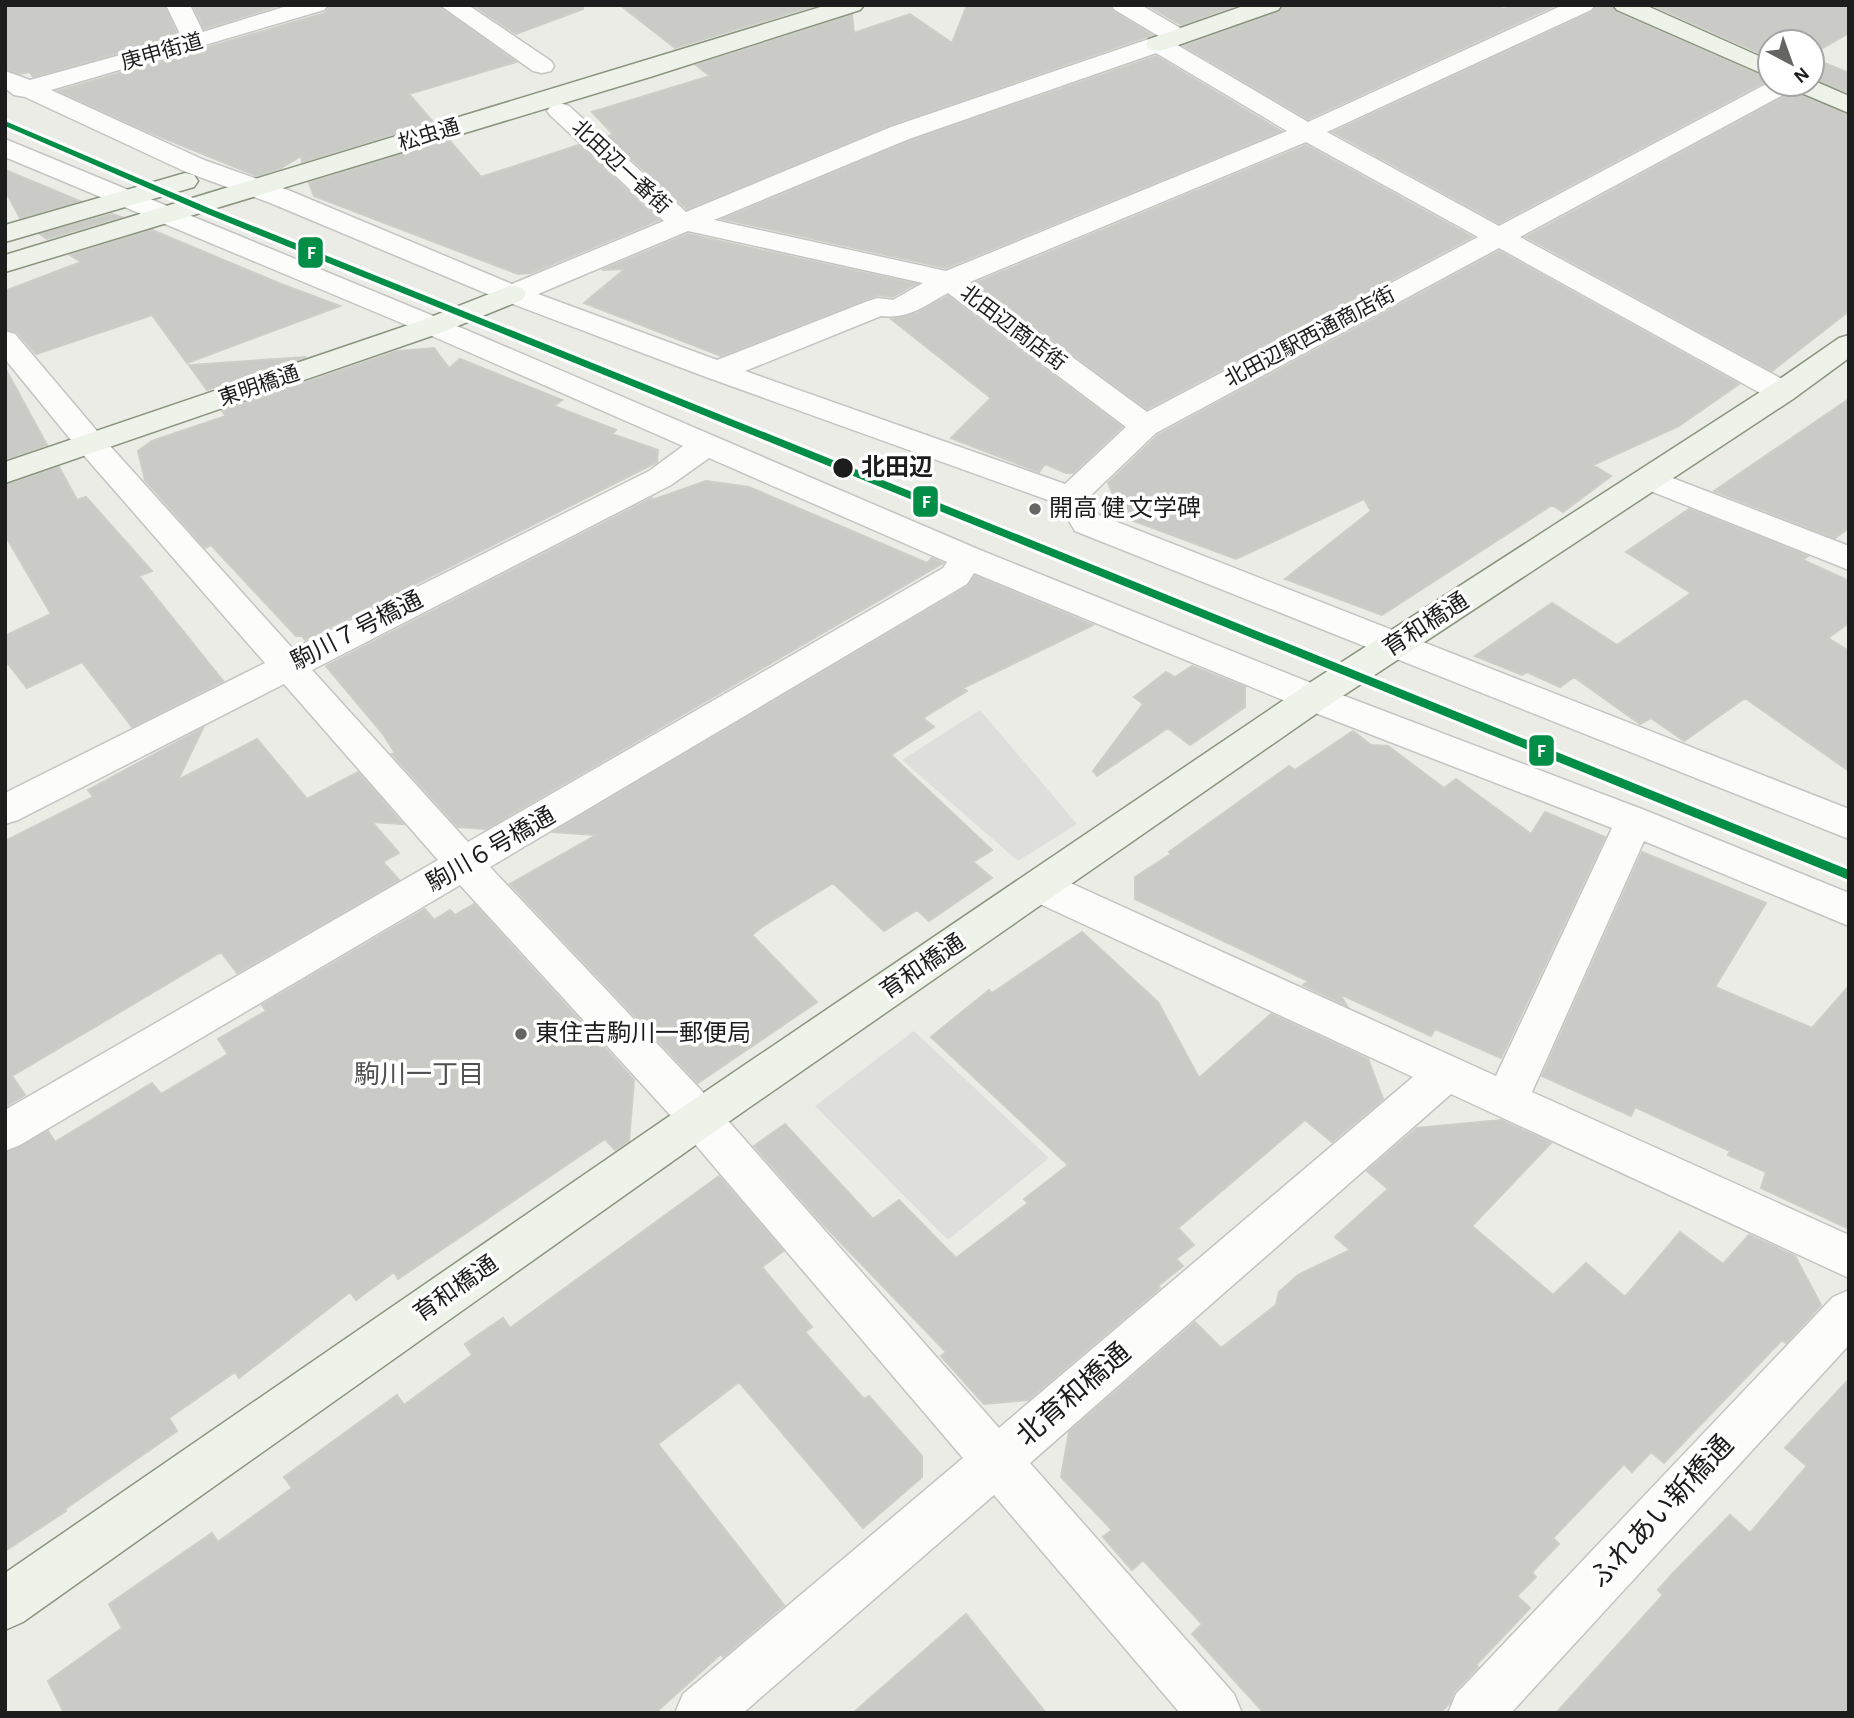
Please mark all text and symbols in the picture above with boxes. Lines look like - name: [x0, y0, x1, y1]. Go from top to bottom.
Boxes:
- north arrow: [1756, 28, 1826, 98]
- street label: 庚申街道: [118, 29, 205, 74]
- text: N: [1790, 63, 1812, 86]
- street label: 松虫通: [396, 115, 462, 154]
- street label: 北田辺一番街: [568, 116, 675, 218]
- line badge: F: [297, 236, 324, 269]
- text: F: [307, 244, 316, 263]
- street label: 北田辺商店街: [956, 281, 1070, 374]
- street label: 北田辺駅西通商店街: [1221, 282, 1398, 391]
- street label: 東明橋通: [216, 361, 302, 410]
- place label: 北田辺: [861, 454, 933, 480]
- marker: 北田辺: [831, 456, 855, 480]
- line badge: F: [912, 485, 939, 518]
- text: F: [922, 493, 931, 512]
- place label: 開高 健 文学碑: [1049, 495, 1201, 521]
- marker: 開高 健 文学碑: [1027, 501, 1043, 517]
- street label: 駒川７号橋通: [286, 586, 427, 674]
- street label: 育和橋通: [1378, 587, 1473, 661]
- line badge: F: [1528, 734, 1555, 767]
- text: F: [1537, 742, 1546, 761]
- street label: 駒川６号橋通: [422, 802, 559, 896]
- street label: 育和橋通: [875, 929, 970, 1004]
- place label: 東住吉駒川一郵便局: [535, 1020, 751, 1046]
- marker: 東住吉駒川一郵便局: [513, 1026, 529, 1042]
- district label: 駒川一丁目: [354, 1061, 484, 1088]
- street label: 育和橋通: [409, 1250, 502, 1326]
- street label: 北育和橋通: [1011, 1337, 1136, 1451]
- street label: ふれあい新橋通: [1583, 1429, 1739, 1593]

